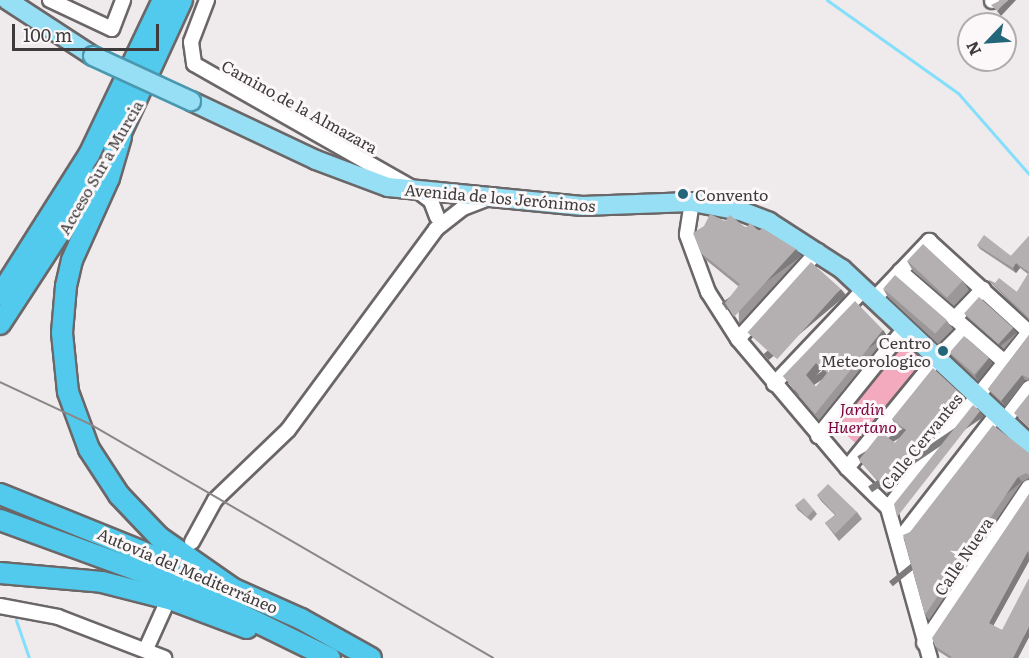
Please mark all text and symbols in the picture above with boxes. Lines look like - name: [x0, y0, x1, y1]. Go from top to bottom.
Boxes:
- scale bar: [15, 12, 162, 50]
- north arrow: [957, 12, 1017, 72]
- text: 100 m: [23, 21, 72, 48]
- text: N: [959, 38, 986, 60]
- street label: Camino de la Almazara: [219, 55, 381, 157]
- street label: Acceso Sur a Murcia: [54, 96, 146, 238]
- street label: Avenida de los Jerónimos: [404, 179, 596, 215]
- place label: Convento: [695, 184, 768, 204]
- marker: Convento: [676, 187, 690, 201]
- place label: Centro Meteorologico: [821, 332, 931, 370]
- marker: Centro Meteorologico: [936, 344, 950, 358]
- street label: Calle Cervantes: [876, 389, 966, 493]
- park label: Jardín Huertano: [827, 398, 897, 436]
- street label: Calle Nueva: [930, 513, 996, 599]
- street label: Autovía del Mediterráneo: [95, 523, 281, 617]

